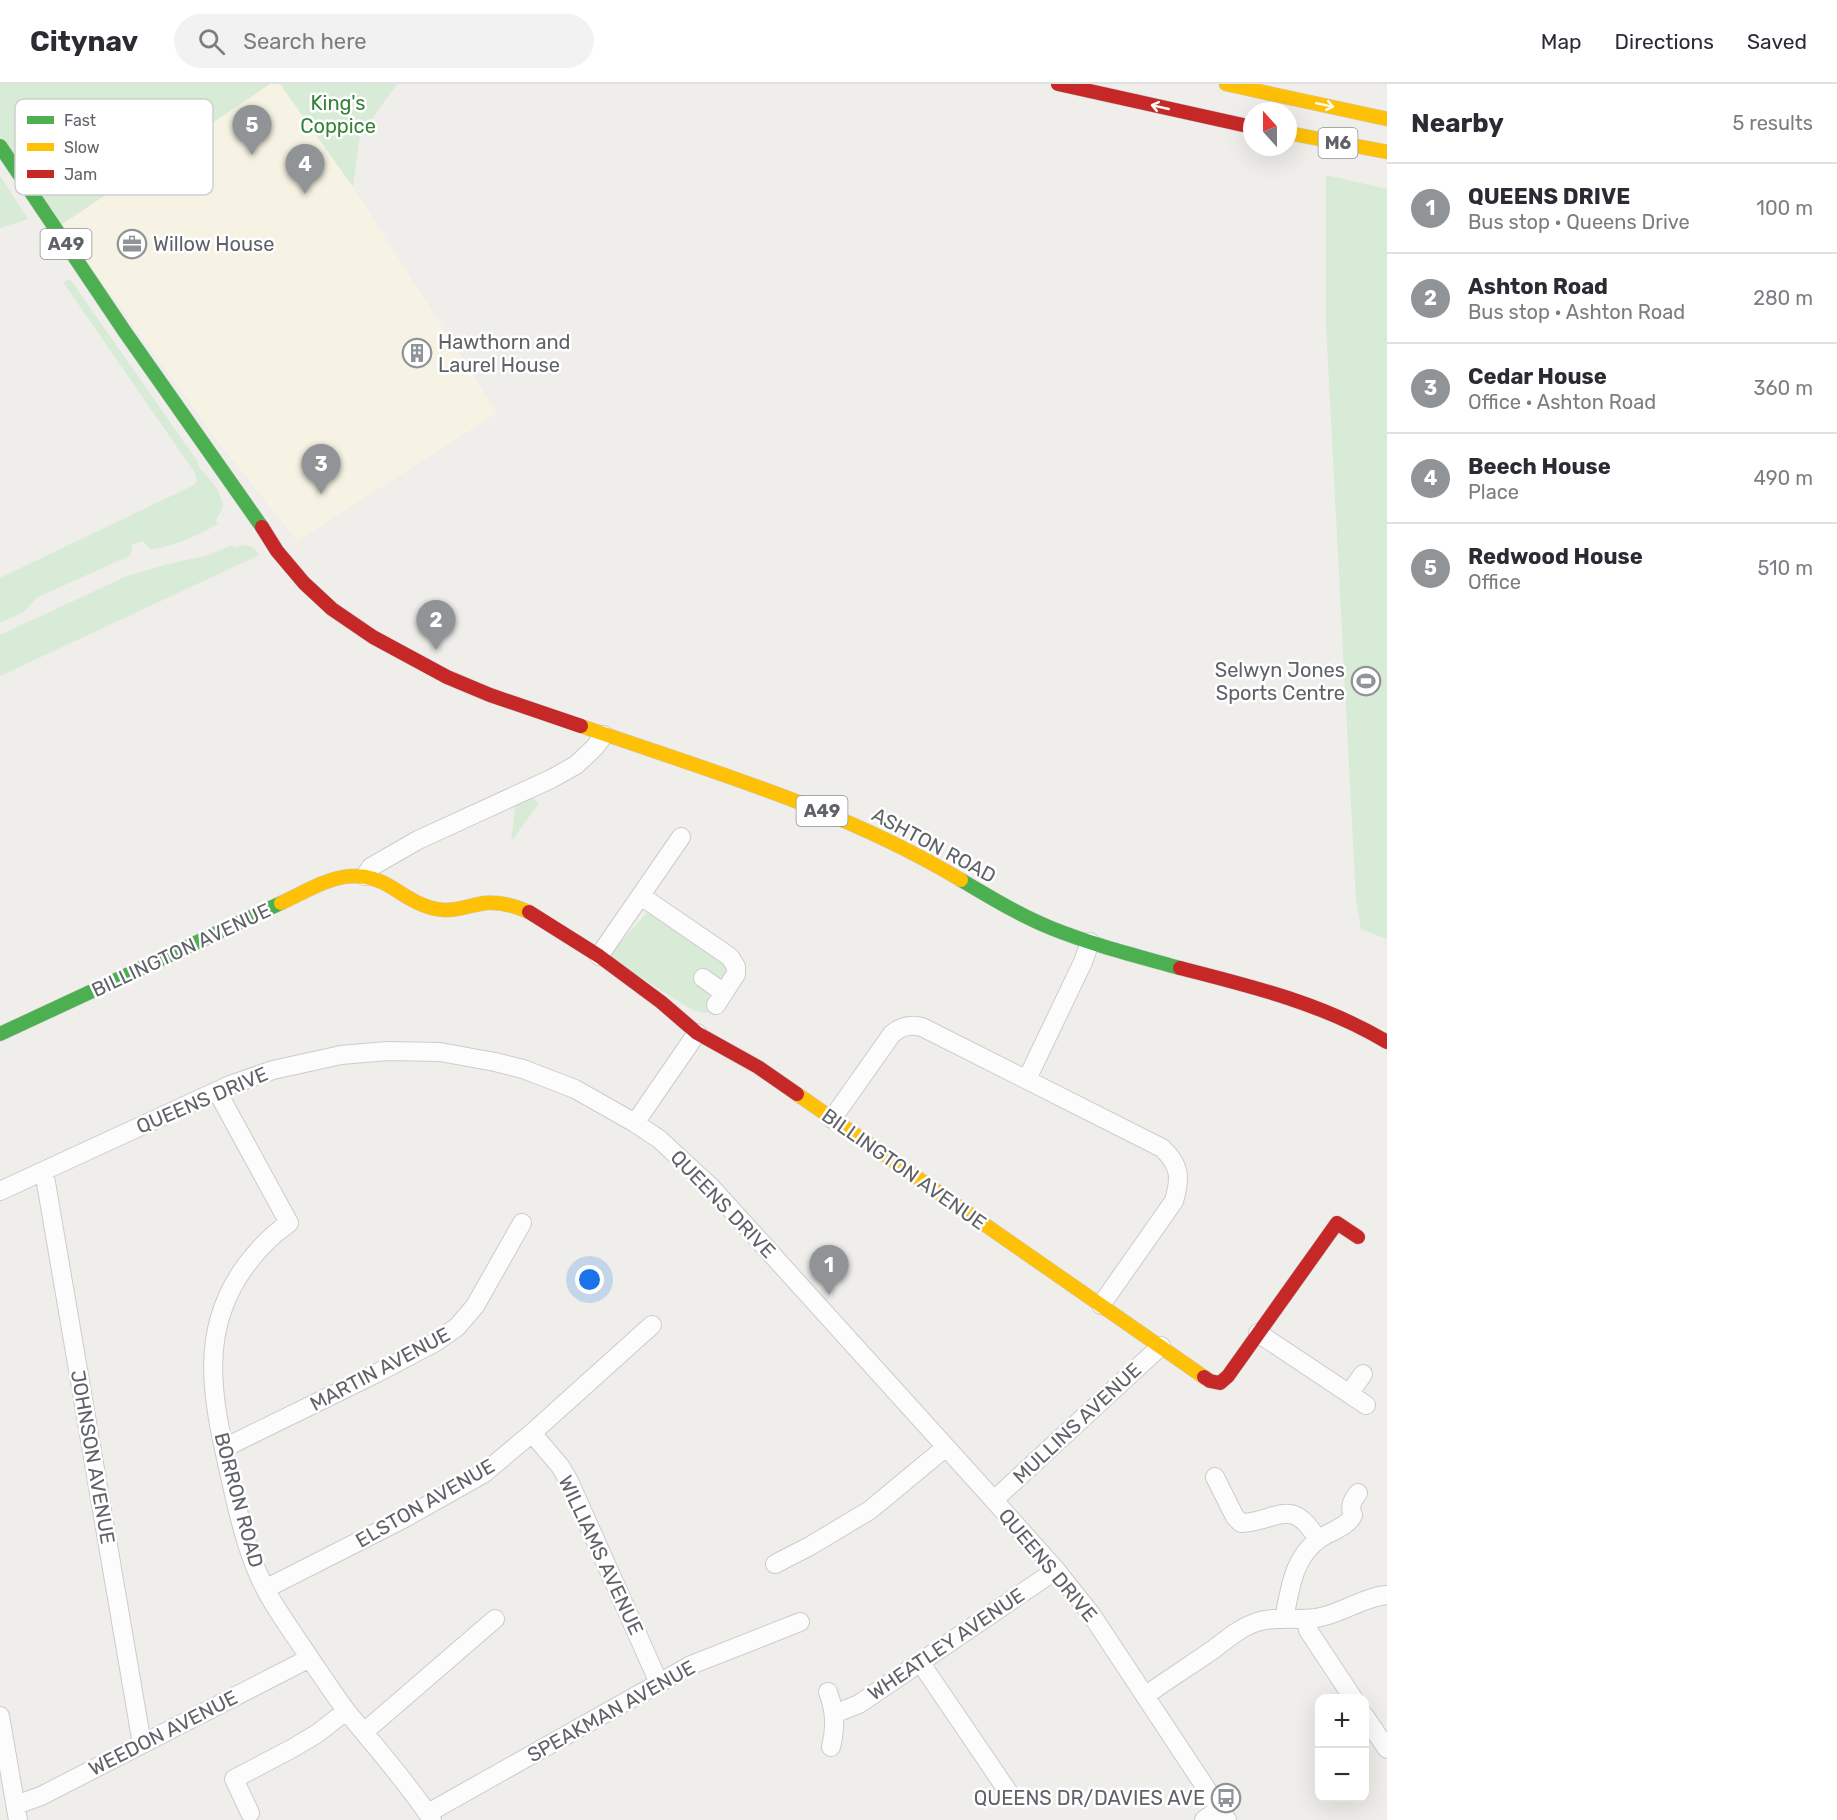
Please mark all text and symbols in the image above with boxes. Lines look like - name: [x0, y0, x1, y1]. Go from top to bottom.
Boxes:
- search box: [174, 14, 594, 68]
- text: Citynav: [30, 25, 138, 58]
- icon: search: [195, 25, 228, 58]
- text: Search here: [243, 28, 367, 55]
- text: Map: [1541, 29, 1582, 54]
- text: Directions: [1615, 29, 1714, 54]
- text: Saved: [1747, 29, 1807, 54]
- park label: King's Coppice: [300, 91, 376, 138]
- legend: [15, 99, 213, 195]
- one-way arrow: [1315, 100, 1334, 112]
- one-way arrow: [1151, 101, 1170, 113]
- north arrow: [1243, 102, 1297, 156]
- pin: 5: [232, 106, 272, 155]
- text: Nearby: [1411, 108, 1504, 139]
- text: Fast: [64, 111, 96, 130]
- text: 5 results: [1732, 111, 1813, 135]
- road number: M6: [1318, 128, 1358, 158]
- text: Slow: [64, 138, 100, 157]
- pin: 4: [286, 144, 324, 194]
- text: Jam: [64, 165, 97, 184]
- text: QUEENS DRIVE: [1468, 183, 1630, 210]
- text: 1: [1426, 196, 1435, 220]
- text: 100 m: [1756, 196, 1813, 220]
- text: Bus stop · Queens Drive: [1468, 210, 1690, 234]
- office icon: Willow House: [116, 228, 148, 260]
- road number: A49: [40, 229, 92, 259]
- place label: Willow House: [153, 232, 274, 256]
- text: Ashton Road: [1468, 273, 1608, 300]
- text: 2: [1424, 286, 1437, 310]
- text: 280 m: [1753, 286, 1813, 310]
- text: Bus stop · Ashton Road: [1468, 300, 1685, 324]
- place label: Hawthorn and Laurel House: [438, 330, 570, 377]
- building icon: Hawthorn and Laurel House: [401, 337, 433, 369]
- text: Cedar House: [1468, 363, 1607, 390]
- text: 3: [1424, 376, 1437, 400]
- text: 360 m: [1754, 376, 1813, 400]
- text: Office · Ashton Road: [1468, 390, 1656, 414]
- pin: 3: [302, 444, 340, 494]
- text: Beech House: [1468, 453, 1611, 480]
- text: 4: [1424, 466, 1437, 490]
- text: 490 m: [1754, 466, 1813, 490]
- text: Place: [1468, 480, 1519, 504]
- text: Redwood House: [1468, 543, 1643, 570]
- text: 5: [1424, 556, 1437, 580]
- text: 510 m: [1757, 556, 1813, 580]
- text: Office: [1468, 570, 1521, 594]
- pin: 2: [416, 600, 456, 650]
- place label: Selwyn Jones Sports Centre: [1215, 658, 1345, 705]
- sports icon: Selwyn Jones Sports Centre: [1350, 665, 1382, 697]
- road number: A49: [796, 796, 848, 826]
- street label: ASHTON ROAD: [868, 802, 1000, 888]
- street label: BILLINGTON AVENUE: [88, 898, 274, 1002]
- street label: QUEENS DRIVE: [133, 1061, 271, 1139]
- street label: BILLINGTON AVENUE: [817, 1103, 991, 1235]
- street label: QUEENS DRIVE: [666, 1145, 780, 1263]
- pin: 1: [810, 1246, 848, 1295]
- your location: [575, 1265, 604, 1294]
- street label: MARTIN AVENUE: [306, 1322, 454, 1416]
- street label: MULLINS AVENUE: [1008, 1358, 1146, 1488]
- street label: JOHNSON AVENUE: [66, 1368, 120, 1546]
- street label: BORRON ROAD: [209, 1430, 269, 1570]
- street label: ELSTON AVENUE: [351, 1453, 499, 1553]
- street label: WILLIAMS AVENUE: [554, 1471, 648, 1639]
- street label: QUEENS DRIVE: [994, 1503, 1102, 1627]
- street label: WHEATLEY AVENUE: [863, 1583, 1029, 1705]
- street label: SPEAKMAN AVENUE: [523, 1655, 699, 1767]
- street label: WEEDON AVENUE: [85, 1685, 241, 1781]
- map controls: [1315, 1694, 1369, 1802]
- button: +: [1315, 1694, 1369, 1748]
- button: −: [1315, 1748, 1369, 1802]
- bus stop icon: QUEENS DR/DAVIES AVE: [1210, 1782, 1242, 1814]
- place label: QUEENS DR/DAVIES AVE: [974, 1786, 1205, 1810]

